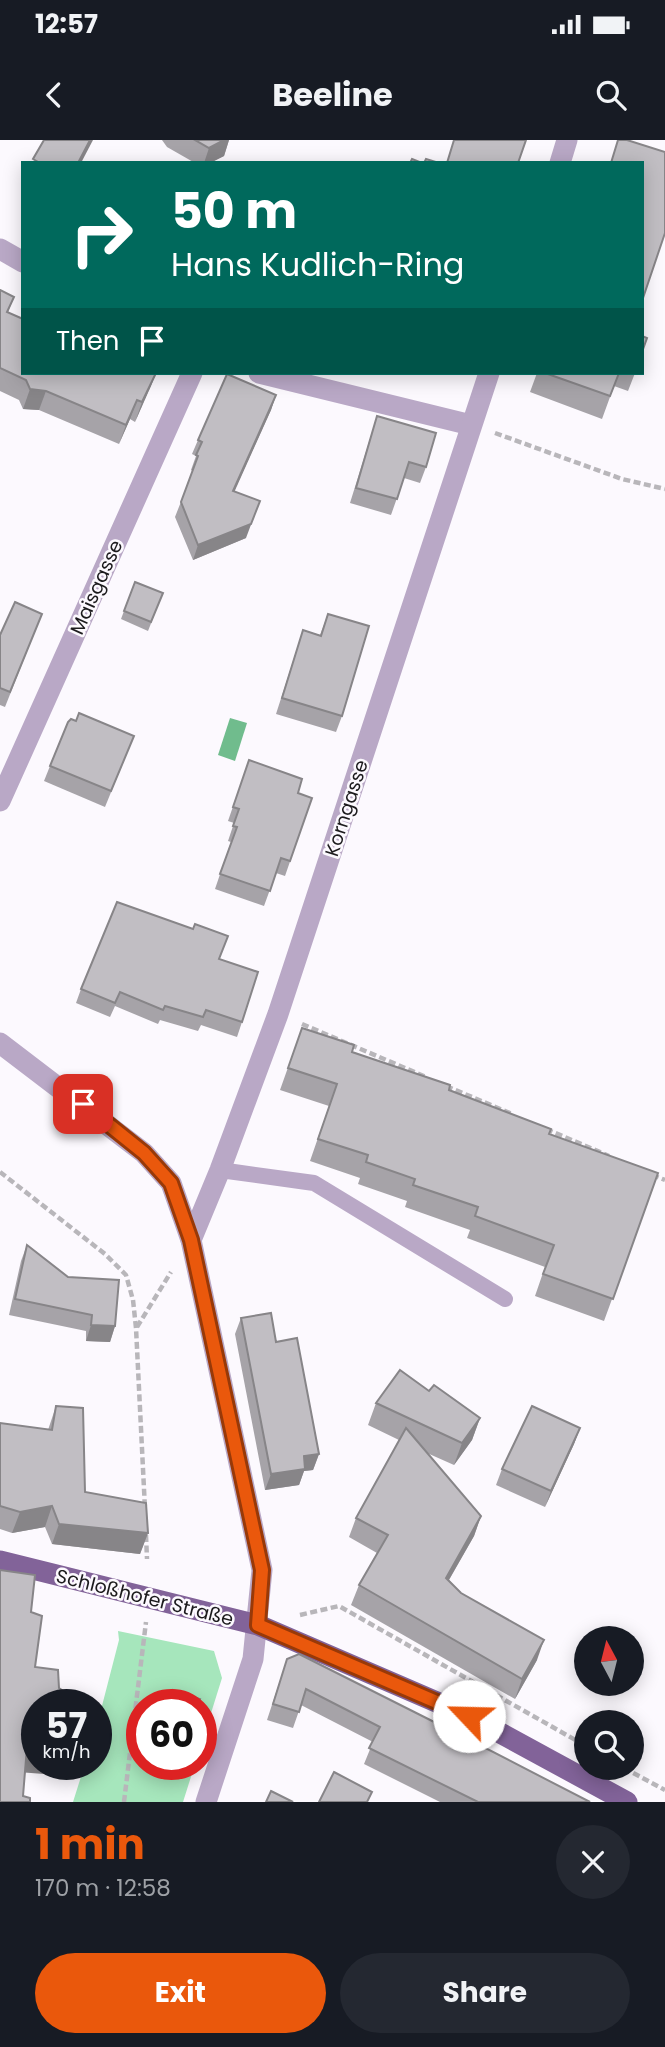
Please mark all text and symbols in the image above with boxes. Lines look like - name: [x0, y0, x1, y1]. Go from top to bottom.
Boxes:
- text: 12:57: [35, 6, 98, 42]
- text: Beeline: [272, 72, 393, 117]
- icon: back: [35, 76, 73, 114]
- icon: search: [592, 76, 630, 114]
- text: 50 m: [171, 177, 297, 245]
- icon: right: [56, 189, 147, 280]
- text: Hans Kudlich-Ring: [171, 242, 465, 287]
- icon: arrive: [133, 322, 171, 360]
- text: Then: [56, 323, 119, 359]
- street label: Maisgasse: [64, 536, 129, 639]
- street label: Korngasse: [318, 756, 375, 860]
- pin: [53, 1074, 113, 1134]
- icon: arrive: [64, 1085, 102, 1123]
- street label: Schloßhofer Straße: [53, 1562, 236, 1633]
- north arrow: [574, 1626, 644, 1696]
- map controls: [574, 1626, 644, 1780]
- position arrow: [432, 1679, 506, 1753]
- speed limit sign: 60: [126, 1689, 217, 1780]
- text: 57: [46, 1701, 87, 1750]
- button: search: [574, 1710, 644, 1780]
- text: km/h: [43, 1739, 90, 1764]
- text: 1 min: [35, 1815, 145, 1874]
- button: close: [556, 1825, 630, 1899]
- text: 170 m · 12:58: [35, 1872, 171, 1904]
- button: Exit: [35, 1953, 326, 2033]
- button: Share: [340, 1953, 630, 2033]

